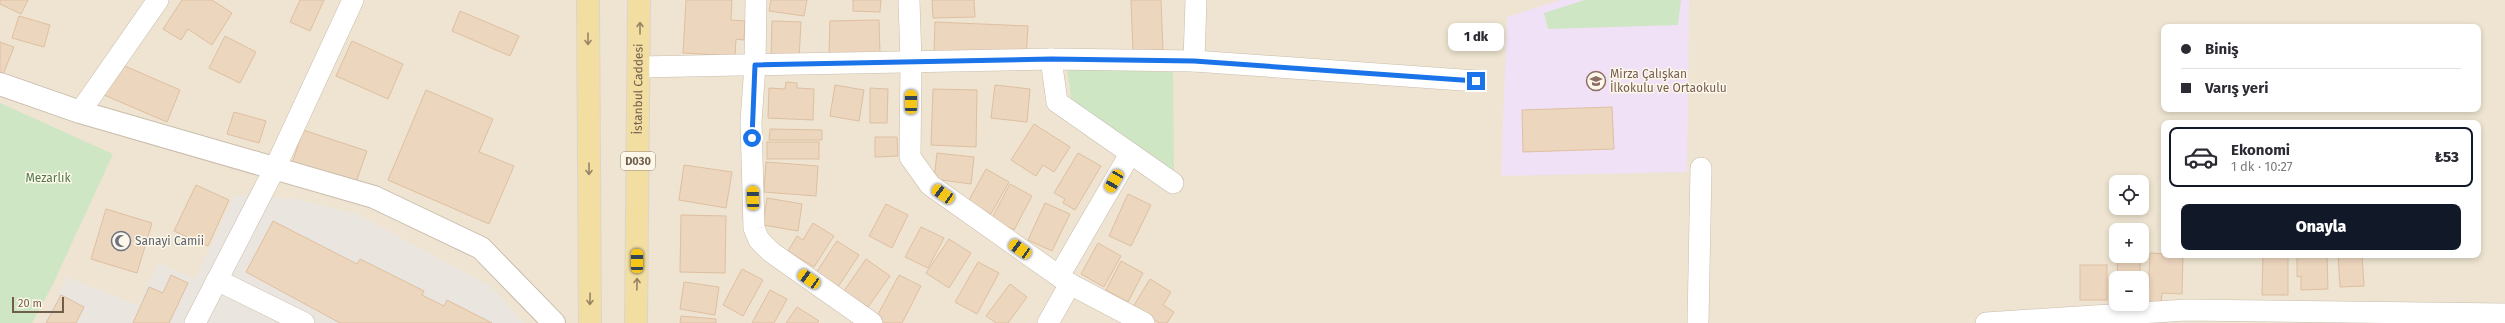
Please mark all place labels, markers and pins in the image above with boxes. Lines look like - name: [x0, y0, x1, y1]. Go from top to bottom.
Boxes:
- place label: Mirza Çalışkan İlkokulu ve Ortaokulu: [1610, 67, 1727, 95]
- school or university icon: Mirza Çalışkan İlkokulu ve Ortaokulu: [1585, 70, 1607, 92]
- mosque icon: Sanayi Camii: [110, 230, 132, 252]
- place label: Sanayi Camii: [135, 234, 204, 248]

